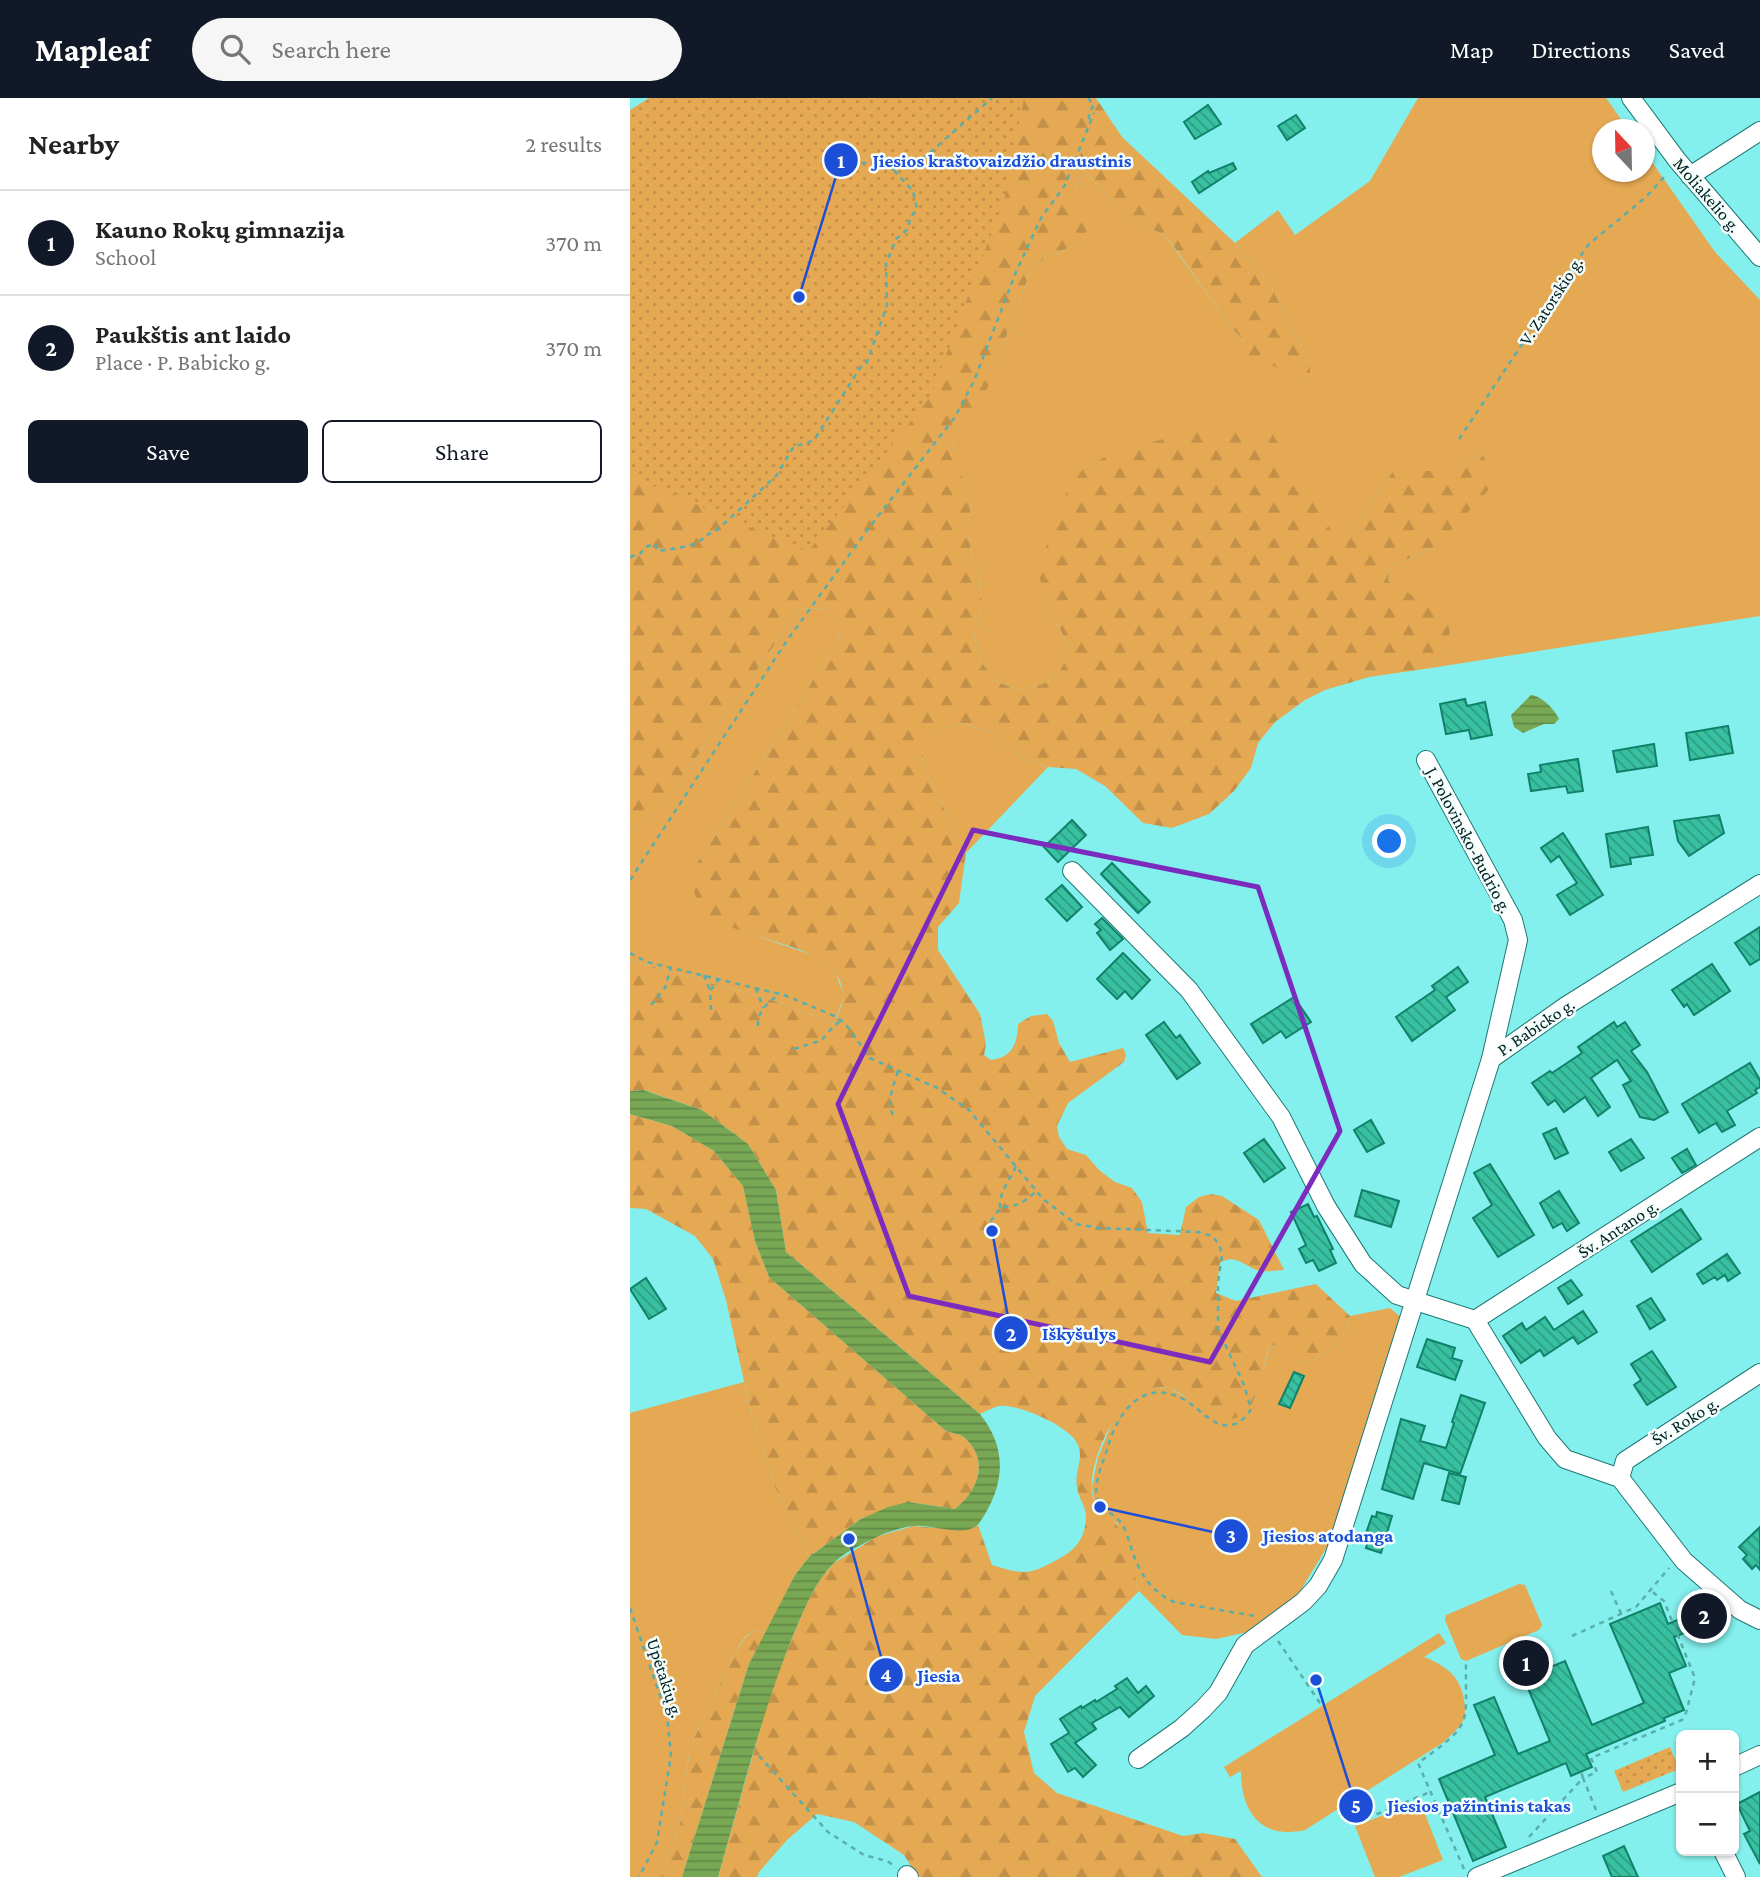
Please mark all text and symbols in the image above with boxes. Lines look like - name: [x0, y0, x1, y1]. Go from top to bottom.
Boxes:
- search box: [192, 18, 682, 81]
- icon: search: [216, 30, 254, 68]
- text: Mapleaf: [35, 31, 150, 68]
- text: Search here: [272, 35, 391, 64]
- text: Map: [1450, 36, 1494, 63]
- text: Directions: [1532, 36, 1631, 63]
- text: Saved: [1669, 36, 1725, 63]
- north arrow: [1592, 119, 1655, 182]
- text: Nearby: [28, 127, 119, 160]
- text: 2 results: [525, 131, 602, 157]
- callout: Jiesios kraštovaizdžio draustinis: [824, 140, 1146, 180]
- text: 1: [837, 149, 845, 173]
- text: Jiesios kraštovaizdžio draustinis: [871, 150, 1132, 171]
- street label: Moliakelio g.: [1669, 154, 1745, 236]
- text: Kauno Rokų gimnazija: [95, 215, 345, 244]
- text: 1: [47, 230, 55, 256]
- text: 370 m: [545, 230, 602, 256]
- text: School: [95, 244, 156, 270]
- street label: V. Zatorskio g.: [1515, 253, 1587, 349]
- text: Paukštis ant laido: [95, 320, 291, 349]
- text: 2: [45, 335, 57, 361]
- text: 370 m: [545, 335, 602, 361]
- text: Place · P. Babicko g.: [95, 349, 270, 375]
- button: Save: [28, 420, 308, 483]
- button: Share: [322, 420, 602, 483]
- street label: J. Polovinsko-Budrio g.: [1421, 762, 1516, 917]
- your location: [1372, 824, 1406, 858]
- street label: P. Babicko g.: [1494, 994, 1578, 1060]
- street label: Šv. Antano g.: [1574, 1196, 1662, 1262]
- callout: Iškyšulys: [993, 1313, 1130, 1353]
- text: 2: [1006, 1322, 1017, 1346]
- text: Iškyšulys: [1042, 1323, 1116, 1344]
- street label: Šv. Roko g.: [1648, 1393, 1722, 1449]
- callout: Jiesios atodanga: [1213, 1516, 1407, 1556]
- text: 3: [1226, 1524, 1236, 1548]
- text: Jiesios atodanga: [1261, 1525, 1394, 1546]
- pin: 2: [1681, 1590, 1727, 1642]
- street label: Upėtakių g.: [643, 1636, 687, 1720]
- pin: 1: [1503, 1637, 1549, 1689]
- callout: Jiesia: [869, 1655, 975, 1695]
- text: 4: [880, 1663, 892, 1687]
- text: Jiesia: [915, 1665, 961, 1686]
- map controls: [1676, 1730, 1739, 1856]
- button: +: [1676, 1730, 1739, 1793]
- callout: Jiesios pažintinis takas: [1338, 1786, 1585, 1826]
- button: −: [1676, 1793, 1739, 1856]
- text: 5: [1351, 1794, 1361, 1818]
- text: Jiesios pažintinis takas: [1385, 1795, 1571, 1816]

